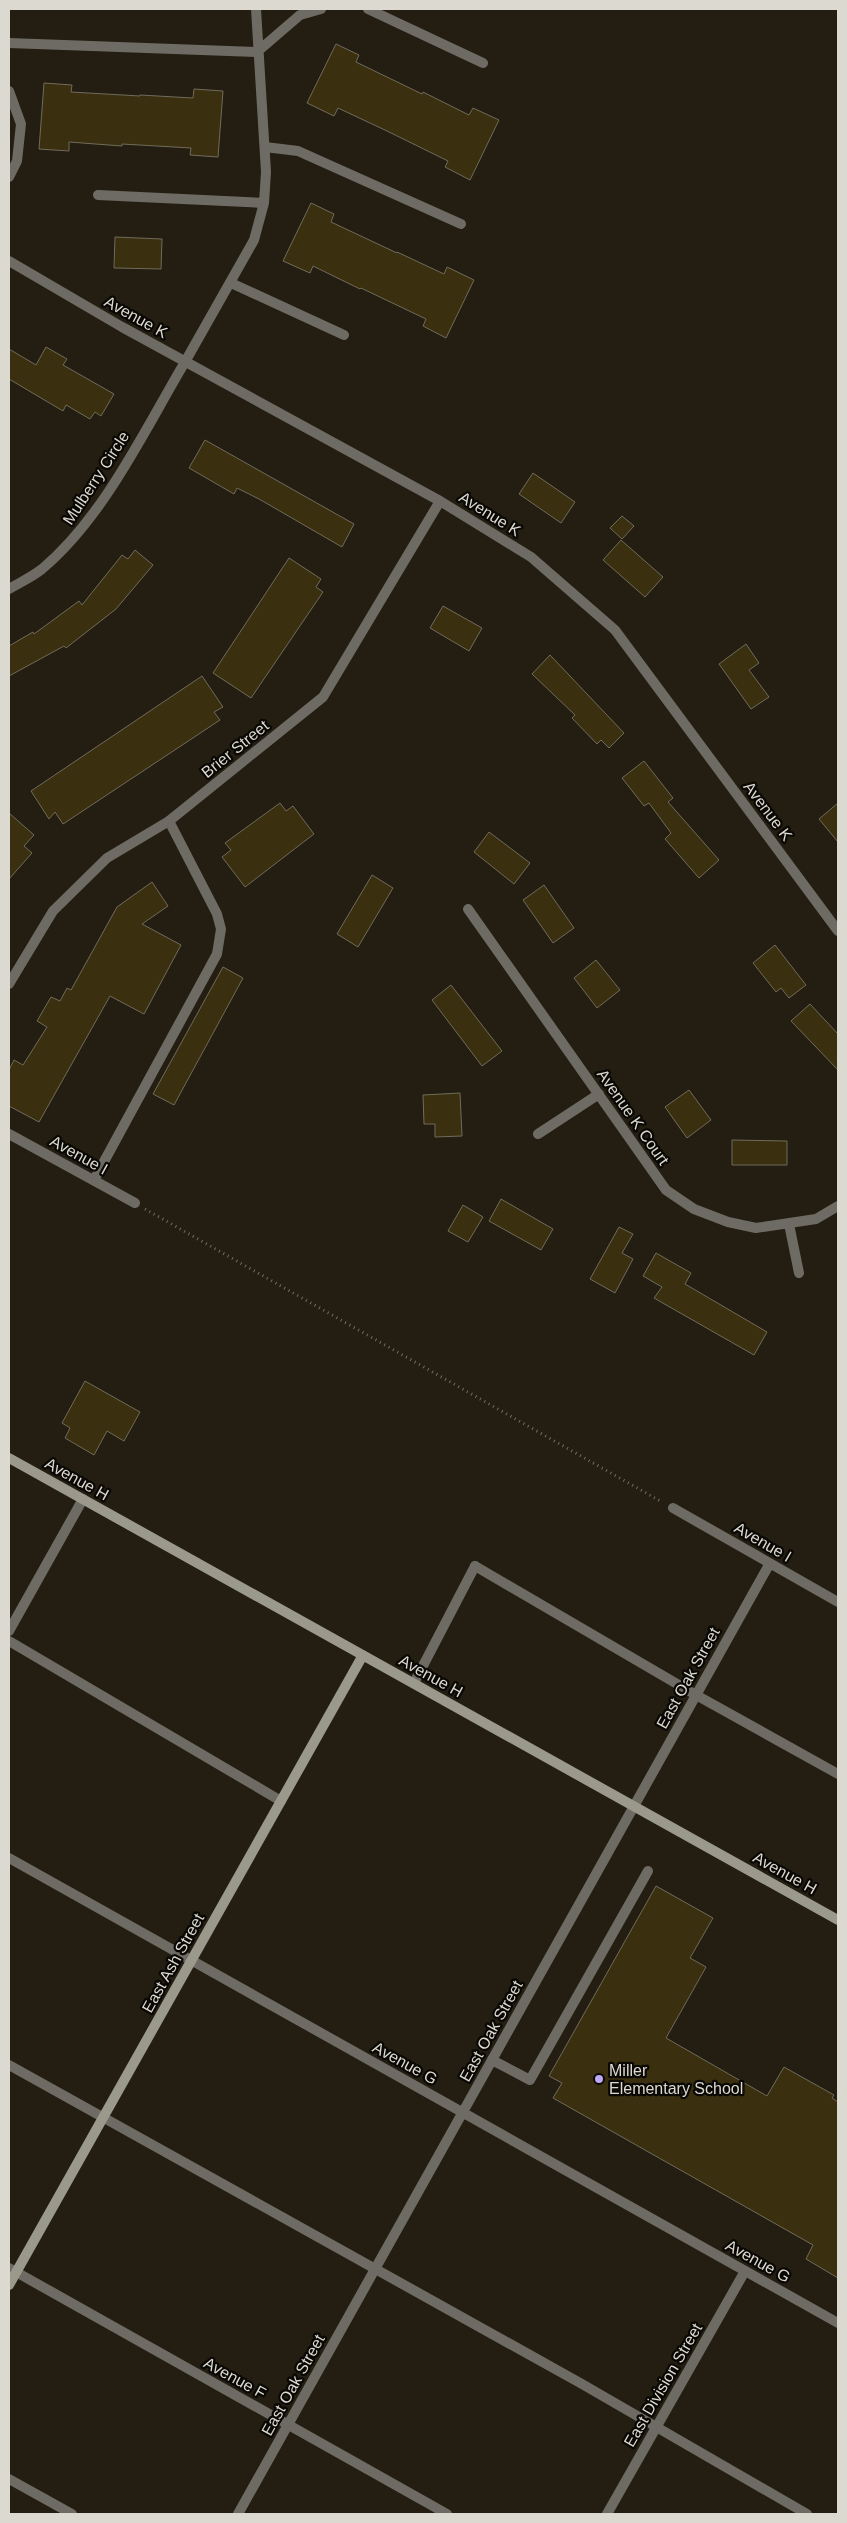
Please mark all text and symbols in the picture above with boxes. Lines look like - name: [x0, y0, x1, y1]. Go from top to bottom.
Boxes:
- street label: Avenue K: [102, 293, 171, 341]
- street label: Mulberry Circle: [60, 428, 132, 528]
- street label: Avenue K: [456, 488, 524, 540]
- street label: Brier Street: [198, 717, 272, 781]
- street label: Avenue K: [740, 778, 796, 844]
- street label: Avenue K Court: [594, 1066, 673, 1168]
- street label: Avenue I: [47, 1132, 111, 1178]
- street label: Avenue H: [42, 1455, 112, 1503]
- street label: Avenue I: [732, 1519, 794, 1565]
- street label: East Oak Street: [653, 1624, 723, 1732]
- street label: Avenue H: [396, 1652, 466, 1700]
- street label: Avenue H: [750, 1849, 820, 1897]
- street label: East Ash Street: [139, 1910, 207, 2015]
- street label: East Oak Street: [456, 1977, 526, 2085]
- street label: Avenue G: [370, 2038, 440, 2088]
- place label: Miller Elementary School: [609, 2062, 743, 2097]
- marker: Miller Elementary School: [593, 2073, 605, 2085]
- street label: Avenue G: [723, 2236, 793, 2286]
- street label: East Division Street: [621, 2320, 706, 2450]
- street label: East Oak Street: [258, 2331, 328, 2439]
- street label: Avenue F: [201, 2354, 269, 2402]

